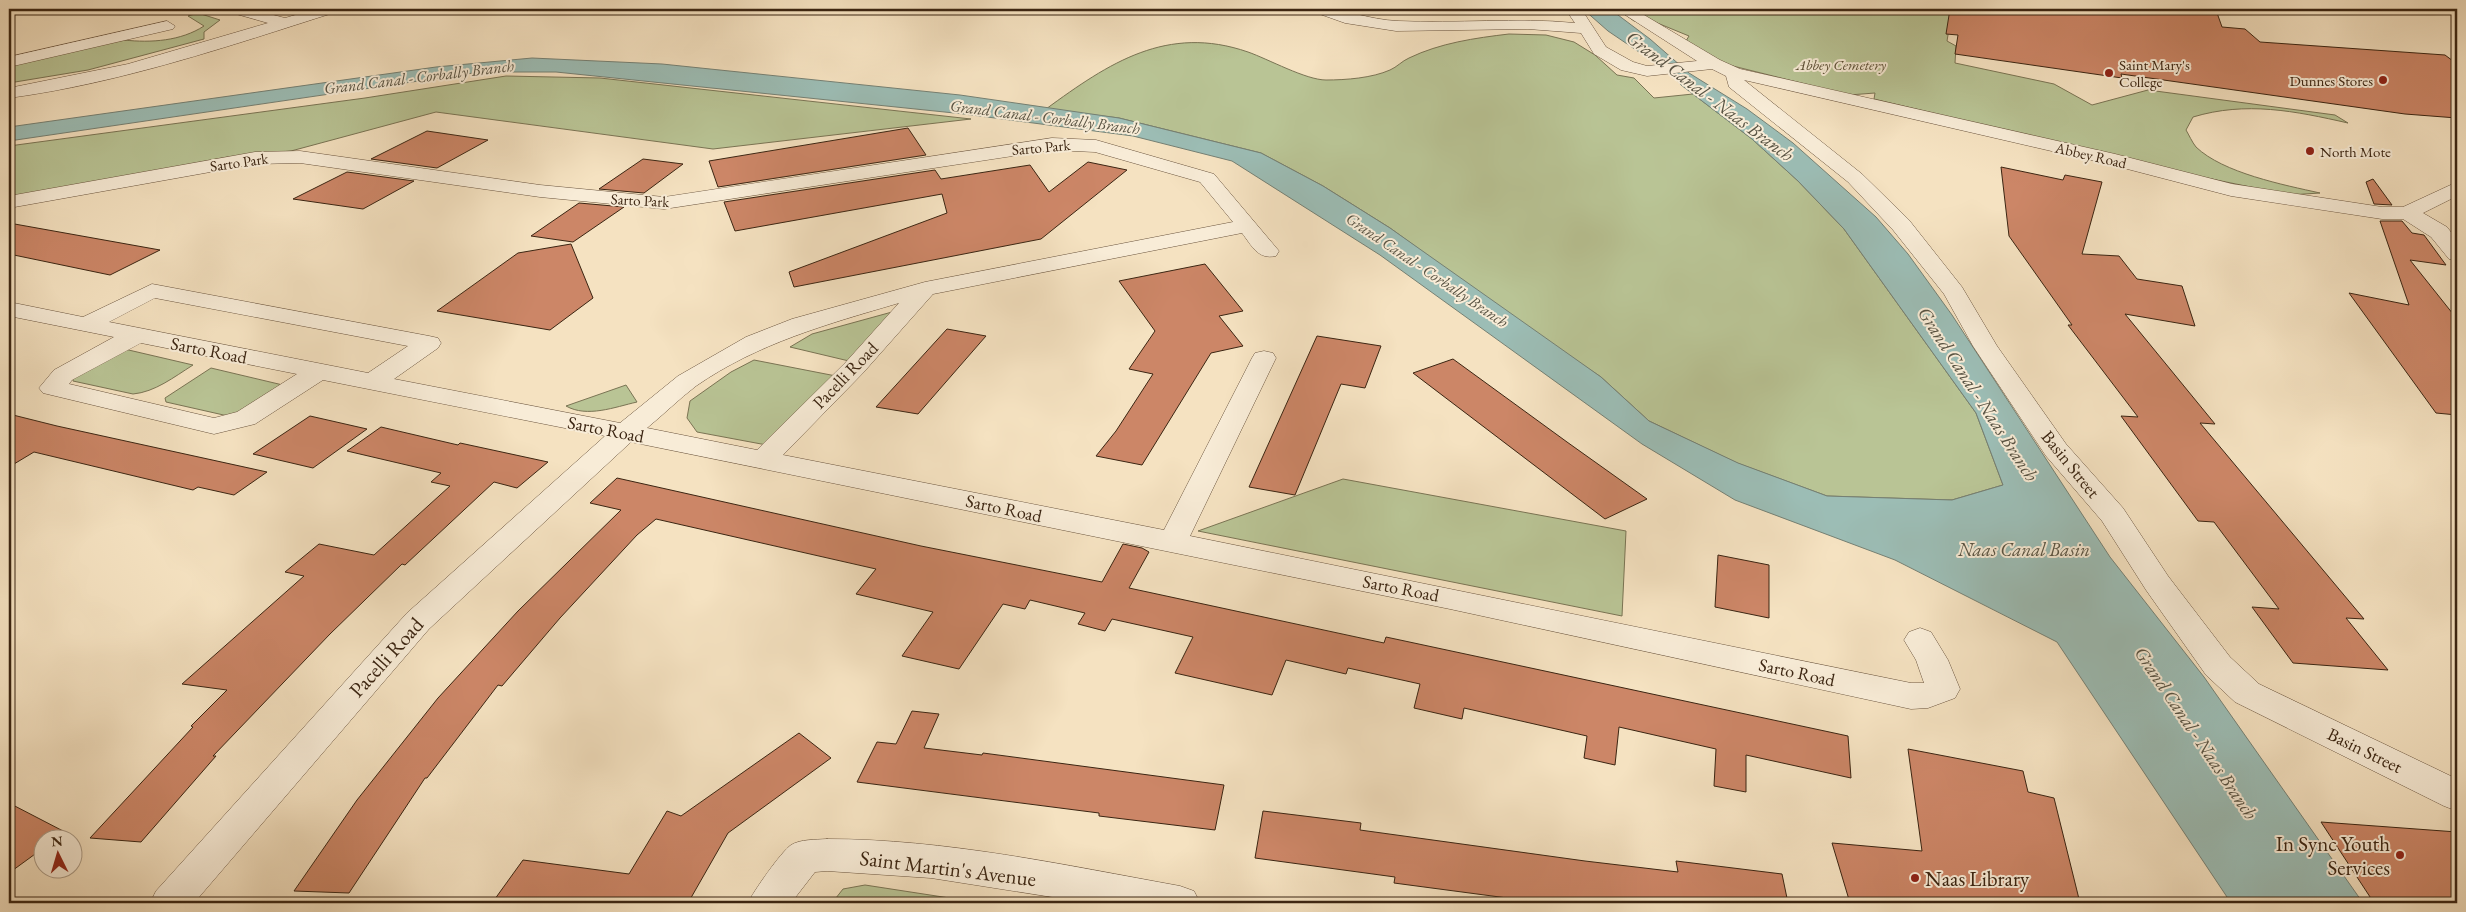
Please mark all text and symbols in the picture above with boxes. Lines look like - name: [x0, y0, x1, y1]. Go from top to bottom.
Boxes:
- water label: Grand Canal - Naas Branch: [1621, 25, 1799, 167]
- water label: Grand Canal - Corbally Branch: [323, 55, 515, 99]
- park label: Abbey Cemetery: [1795, 55, 1886, 74]
- place label: Saint Mary's College: [2119, 55, 2190, 91]
- marker: Saint Mary's College: [2103, 67, 2115, 79]
- place label: Dunnes Stores: [2289, 71, 2373, 90]
- marker: Dunnes Stores: [2377, 74, 2389, 86]
- water label: Grand Canal - Corbally Branch: [949, 95, 1141, 139]
- street label: Sarto Park: [1011, 135, 1072, 159]
- street label: Abbey Road: [2052, 137, 2129, 173]
- place label: North Mote: [2320, 142, 2391, 161]
- marker: North Mote: [2304, 145, 2316, 157]
- street label: Sarto Park: [209, 148, 270, 175]
- street label: Sarto Park: [610, 189, 671, 211]
- water label: Grand Canal - Corbally Branch: [1342, 208, 1512, 332]
- water label: Grand Canal - Naas Branch: [1912, 302, 2044, 486]
- street label: Sarto Road: [169, 331, 250, 369]
- street label: Pacelli Road: [807, 336, 883, 413]
- street label: Sarto Road: [566, 410, 647, 448]
- street label: Basin Street: [2037, 425, 2106, 503]
- street label: Sarto Road: [964, 489, 1045, 527]
- water label: Naas Canal Basin: [1957, 537, 2090, 562]
- street label: Sarto Road: [1361, 569, 1442, 607]
- street label: Pacelli Road: [343, 611, 429, 703]
- water label: Grand Canal - Naas Branch: [2129, 642, 2263, 824]
- street label: Sarto Road: [1757, 653, 1838, 691]
- street label: Basin Street: [2324, 722, 2407, 778]
- north arrow: [32, 830, 82, 880]
- place label: In Sync Youth Services: [2276, 830, 2390, 881]
- text: N: [50, 832, 64, 851]
- street label: Saint Martin's Avenue: [858, 844, 1038, 892]
- marker: In Sync Youth Services: [2394, 849, 2406, 861]
- place label: Naas Library: [1925, 865, 2030, 892]
- marker: Naas Library: [1909, 872, 1921, 884]

